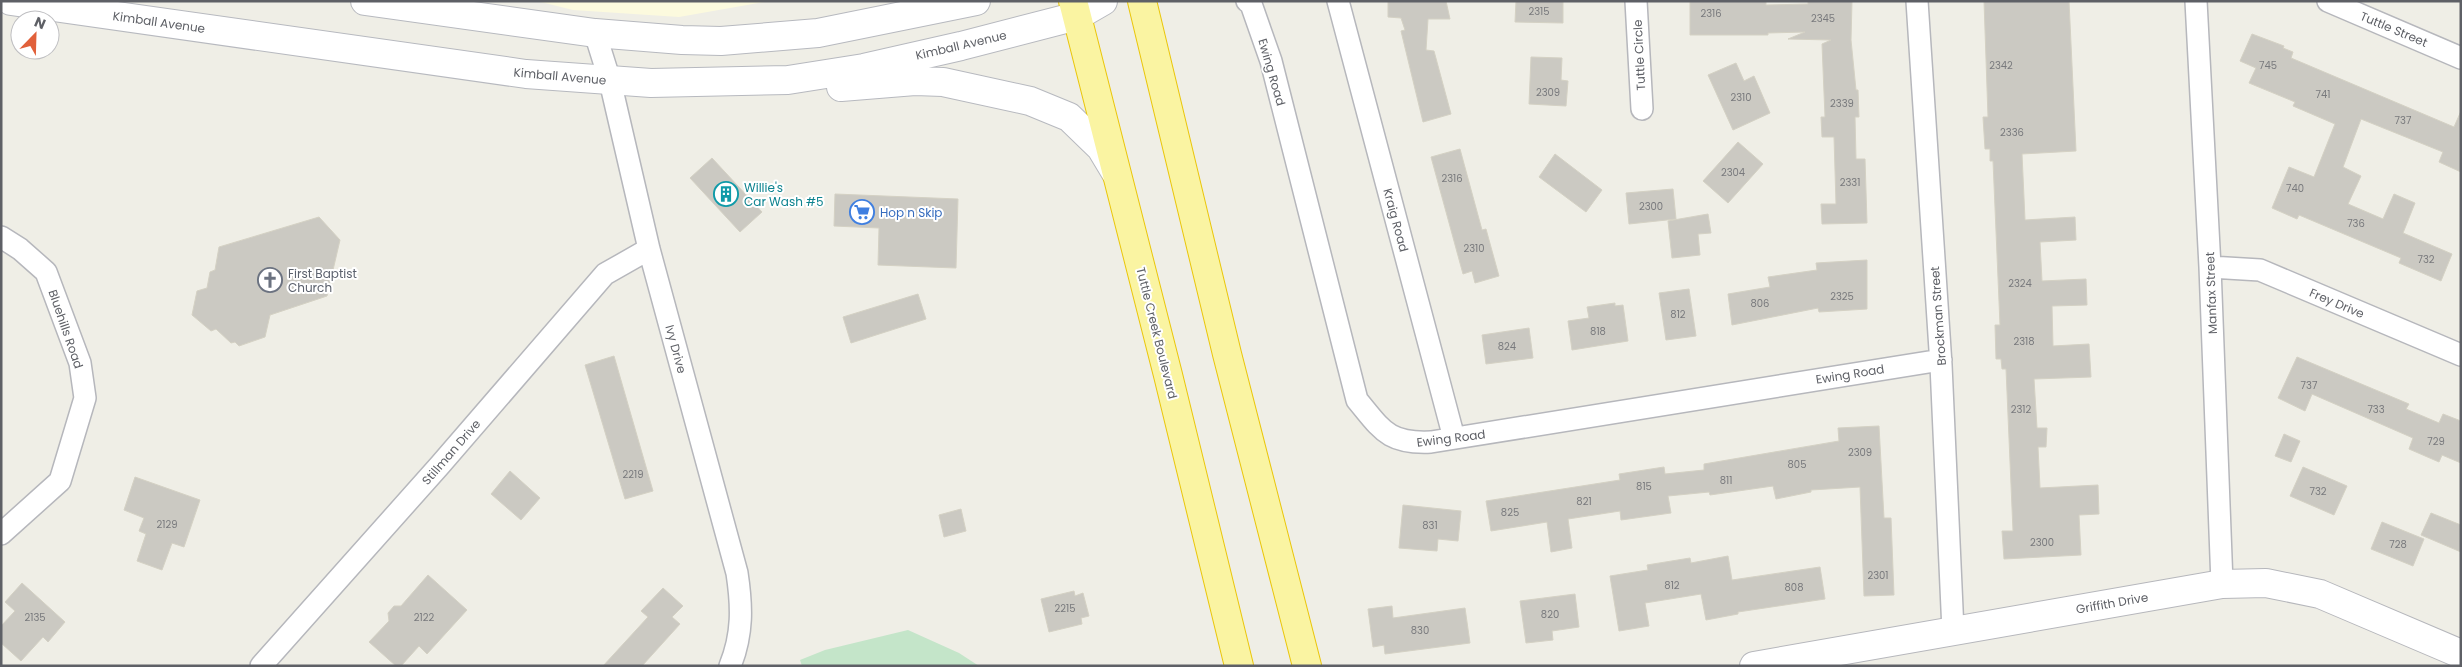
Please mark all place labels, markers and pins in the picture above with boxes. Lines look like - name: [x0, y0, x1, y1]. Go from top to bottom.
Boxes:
- place label: Willie's Car Wash #5: [744, 179, 824, 210]
- building icon: Willie's Car Wash #5: [713, 181, 739, 207]
- supermarket icon: Hop n Skip: [849, 199, 875, 225]
- place label: Hop n Skip: [880, 204, 942, 221]
- place label: First Baptist Church: [288, 265, 357, 296]
- church icon: First Baptist Church: [257, 267, 283, 293]

